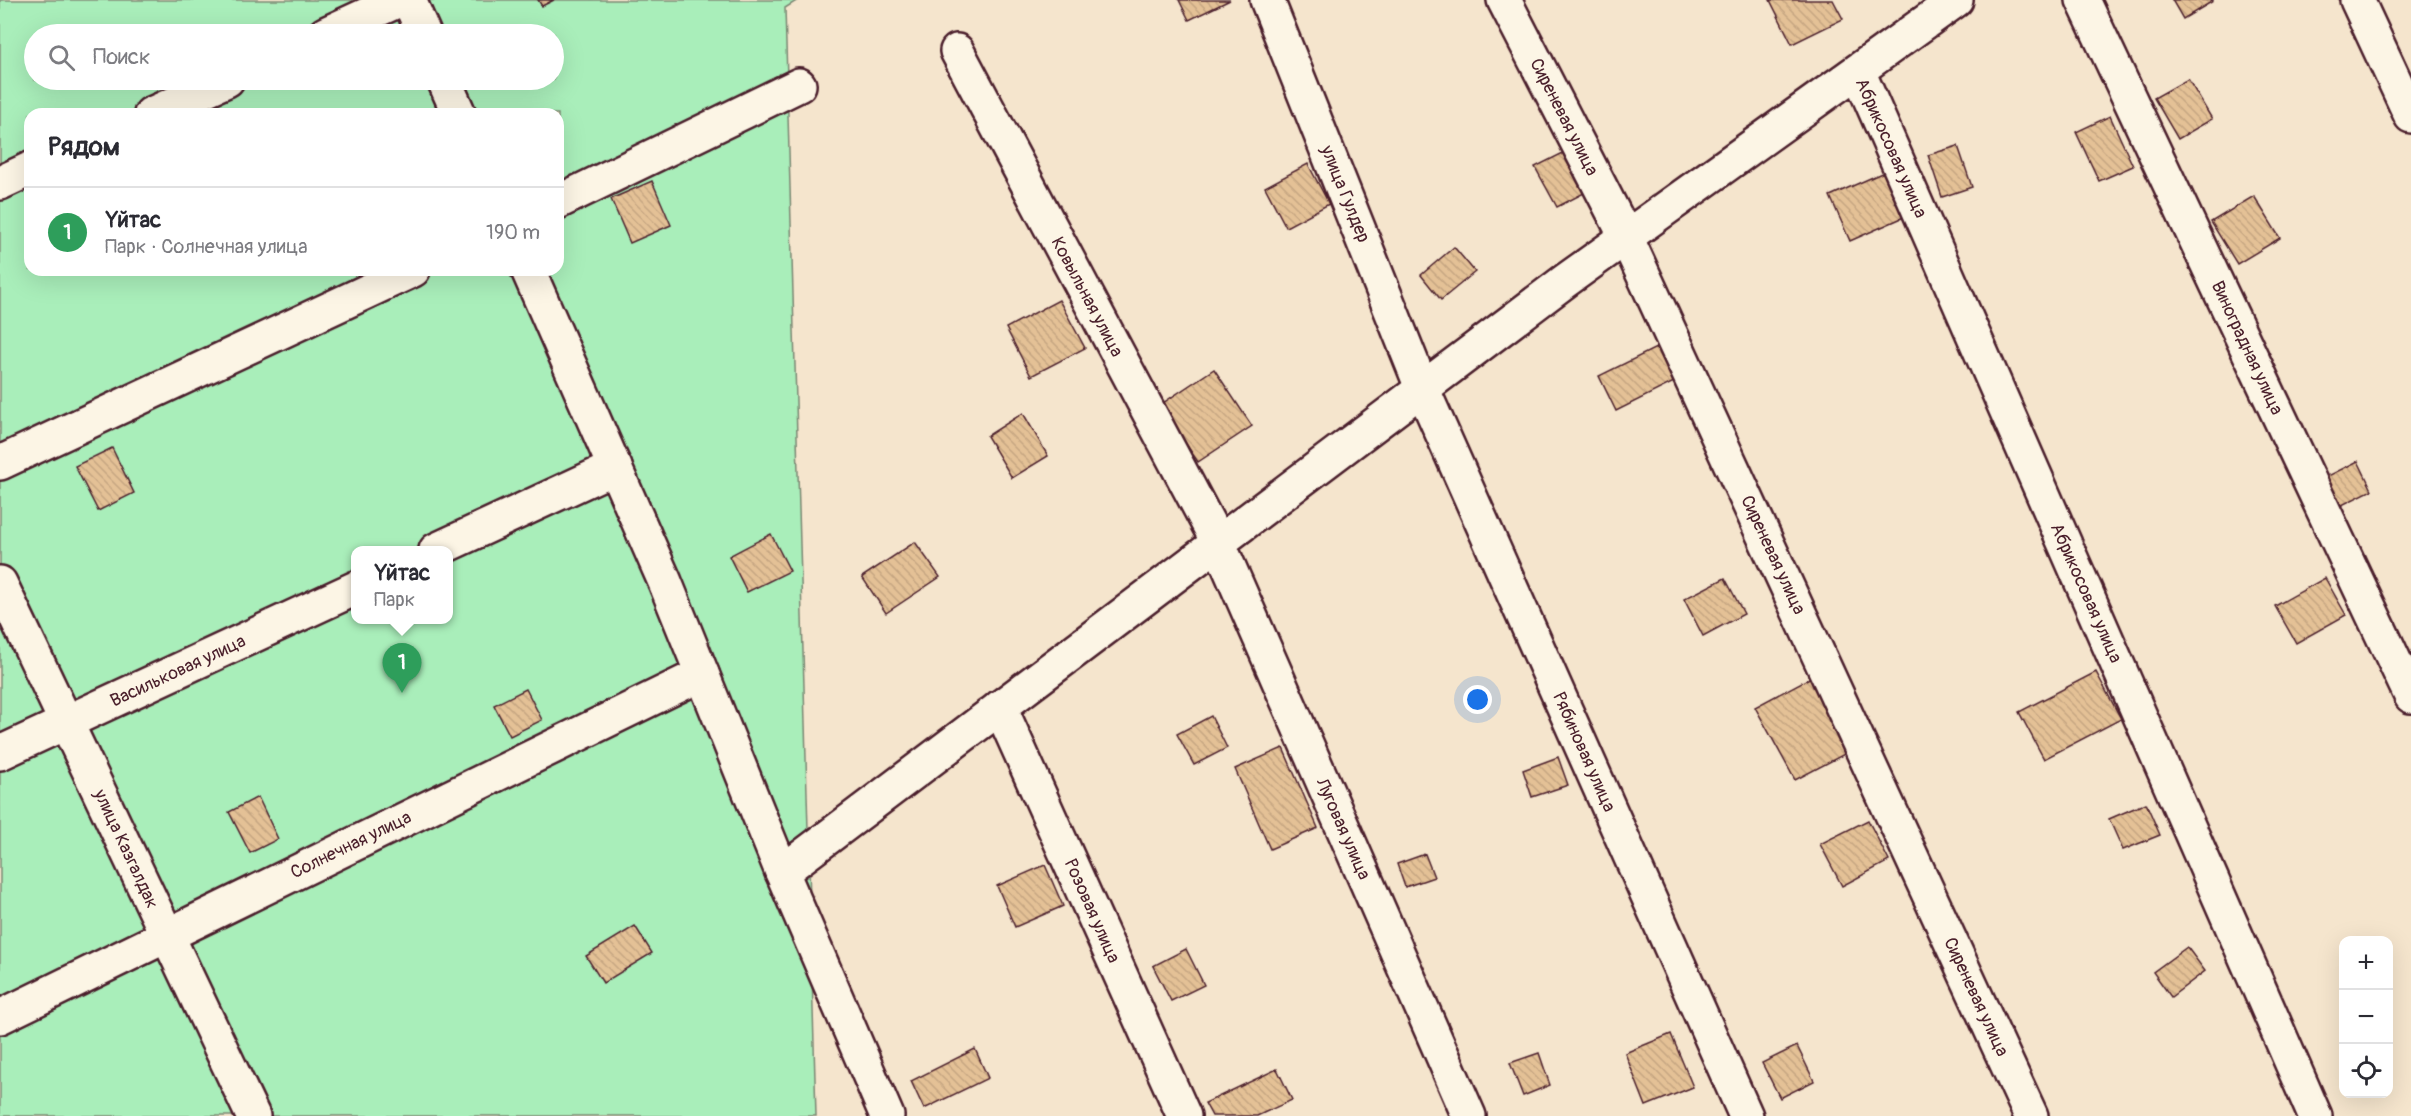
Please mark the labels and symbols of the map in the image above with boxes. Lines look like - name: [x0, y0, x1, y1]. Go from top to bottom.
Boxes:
- street label: Сиреневая улица: [1525, 54, 1603, 180]
- street label: Абрикосовая улица: [1850, 74, 1932, 222]
- street label: улица Гулдер: [1315, 141, 1375, 246]
- street label: Ковыльная улица: [1046, 233, 1128, 361]
- street label: Виноградная улица: [2206, 277, 2288, 419]
- street label: Сиреневая улица: [1735, 492, 1811, 618]
- street label: Абрикосовая улица: [2045, 519, 2127, 667]
- street label: Васильковая улица: [107, 630, 249, 712]
- pin: 1: [382, 644, 422, 693]
- your location: [1463, 685, 1492, 714]
- street label: Рябиновая улица: [1547, 688, 1621, 816]
- street label: Луговая улица: [1310, 774, 1376, 883]
- street label: улица Казгалдак: [88, 785, 164, 912]
- street label: Солнечная улица: [287, 806, 415, 884]
- street label: Розовая улица: [1059, 855, 1125, 967]
- street label: Сиреневая улица: [1938, 934, 2014, 1060]

